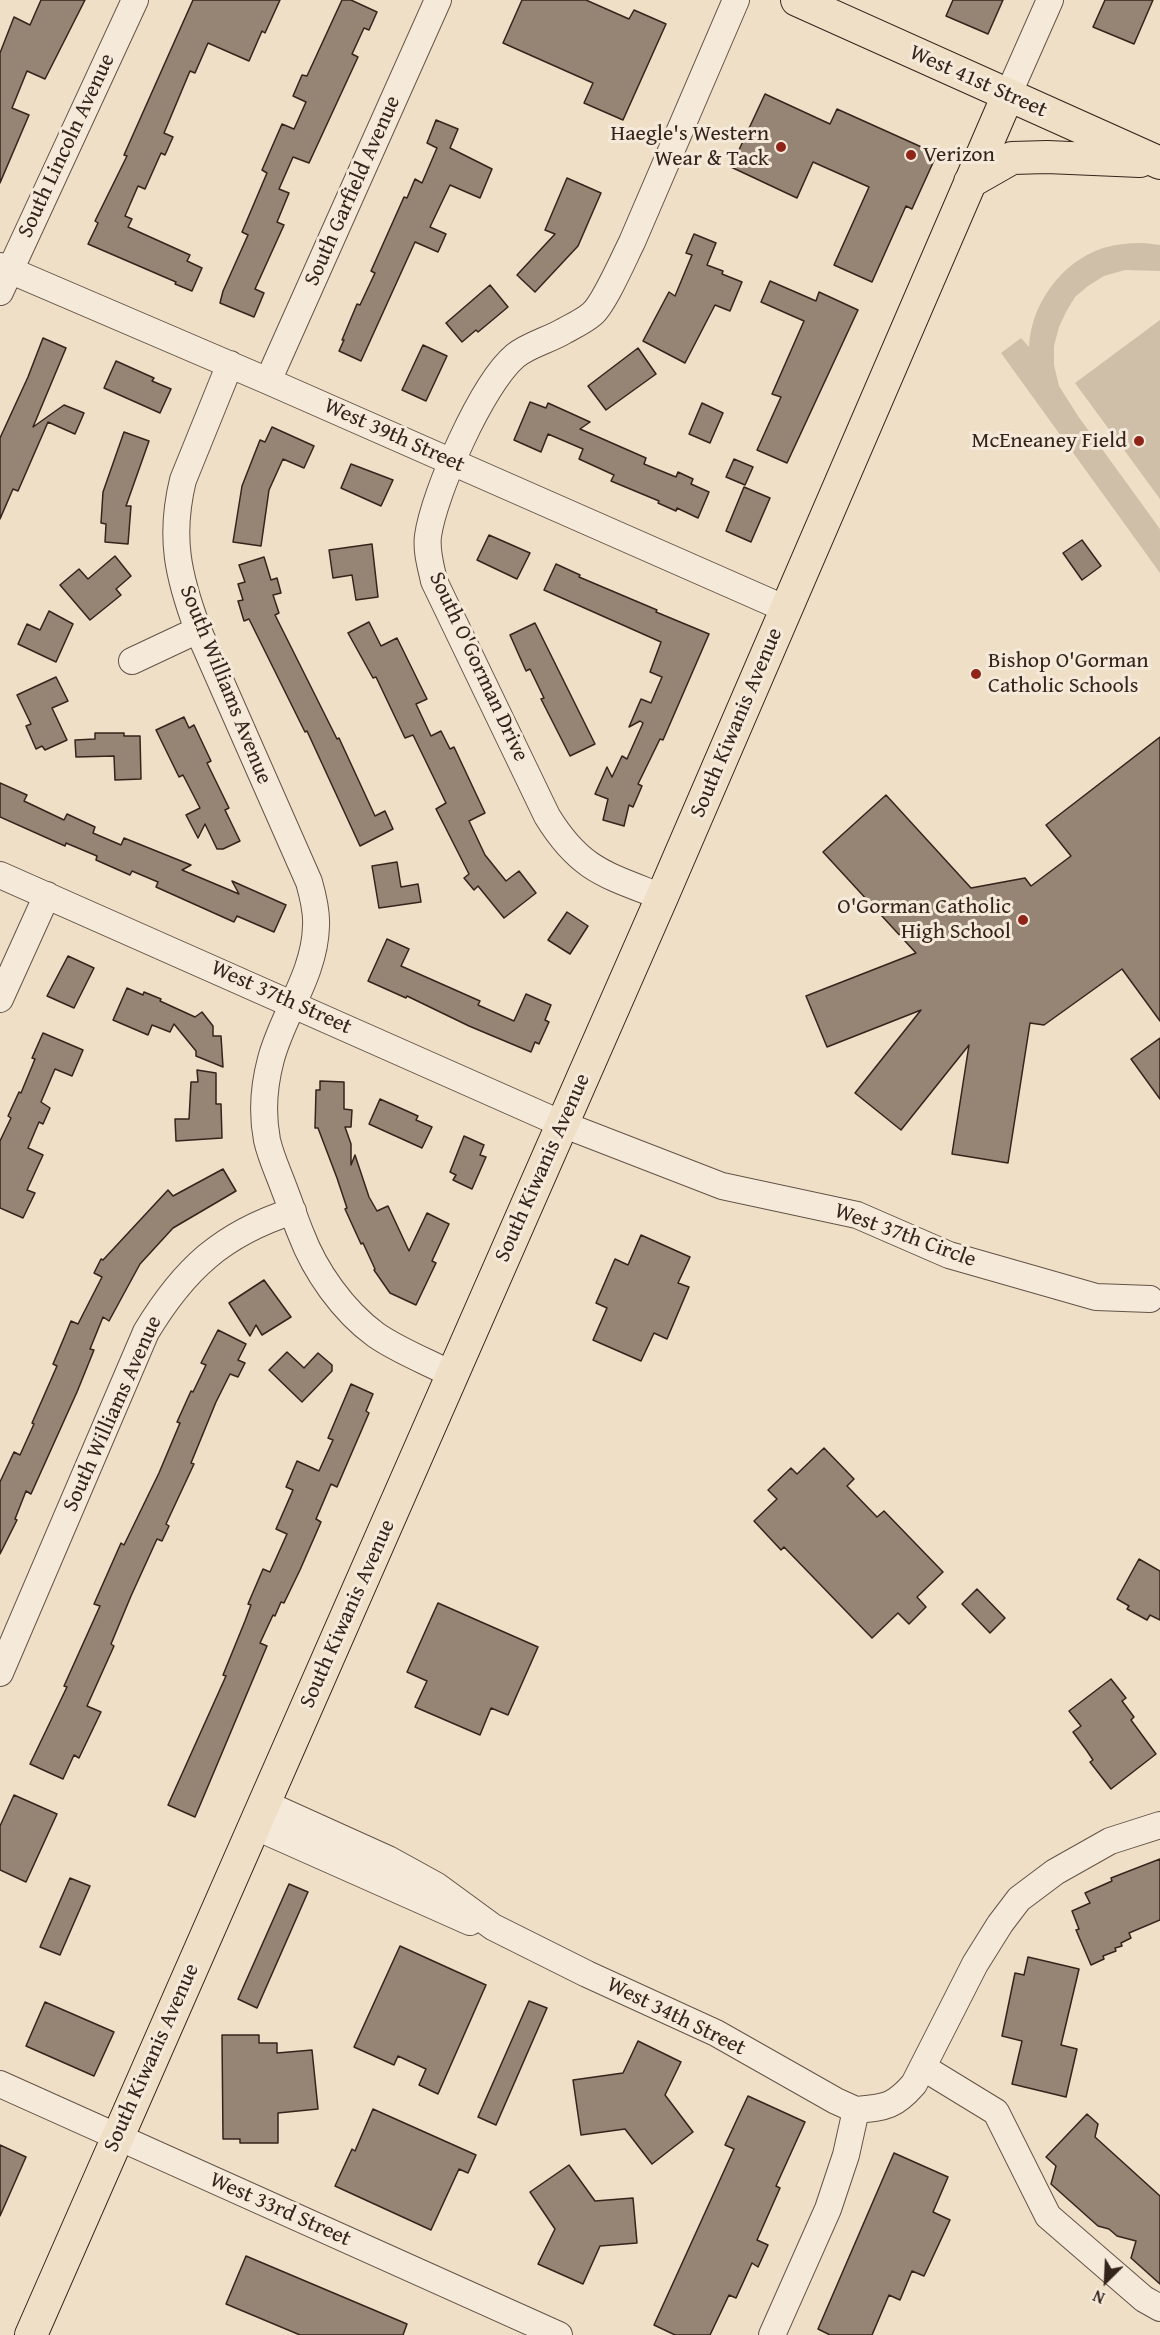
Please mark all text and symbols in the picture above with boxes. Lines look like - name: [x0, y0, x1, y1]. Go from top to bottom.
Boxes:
- street label: West 41st Street: [905, 40, 1051, 124]
- street label: South Lincoln Avenue: [13, 50, 121, 242]
- street label: South Garfield Avenue: [299, 92, 407, 290]
- place label: Haegle's Western Wear & Tack: [611, 121, 769, 172]
- marker: Haegle's Western Wear & Tack: [774, 140, 788, 154]
- place label: Verizon: [923, 142, 995, 168]
- marker: Verizon: [904, 148, 918, 162]
- street label: West 39th Street: [320, 393, 468, 479]
- place label: McEneaney Field: [971, 428, 1127, 454]
- marker: McEneaney Field: [1132, 434, 1146, 448]
- street label: South O'Gorman Drive: [422, 568, 534, 766]
- street label: South Williams Avenue: [173, 582, 277, 788]
- street label: South Kiwanis Avenue: [685, 624, 789, 822]
- place label: Bishop O'Gorman Catholic Schools: [988, 648, 1149, 700]
- marker: Bishop O'Gorman Catholic Schools: [969, 667, 983, 681]
- place label: O'Gorman Catholic High School: [837, 894, 1011, 945]
- marker: O'Gorman Catholic High School: [1016, 913, 1030, 927]
- street label: West 37th Street: [207, 955, 355, 1041]
- street label: South Kiwanis Avenue: [490, 1070, 596, 1266]
- street label: West 37th Circle: [831, 1198, 979, 1274]
- street label: South Williams Avenue: [58, 1312, 168, 1516]
- street label: South Kiwanis Avenue: [295, 1516, 401, 1712]
- street label: South Kiwanis Avenue: [99, 1960, 205, 2156]
- street label: West 34th Street: [602, 1972, 750, 2062]
- street label: West 33rd Street: [205, 2167, 355, 2253]
- north arrow: [1076, 2251, 1136, 2311]
- text: N: [1089, 2284, 1108, 2311]

